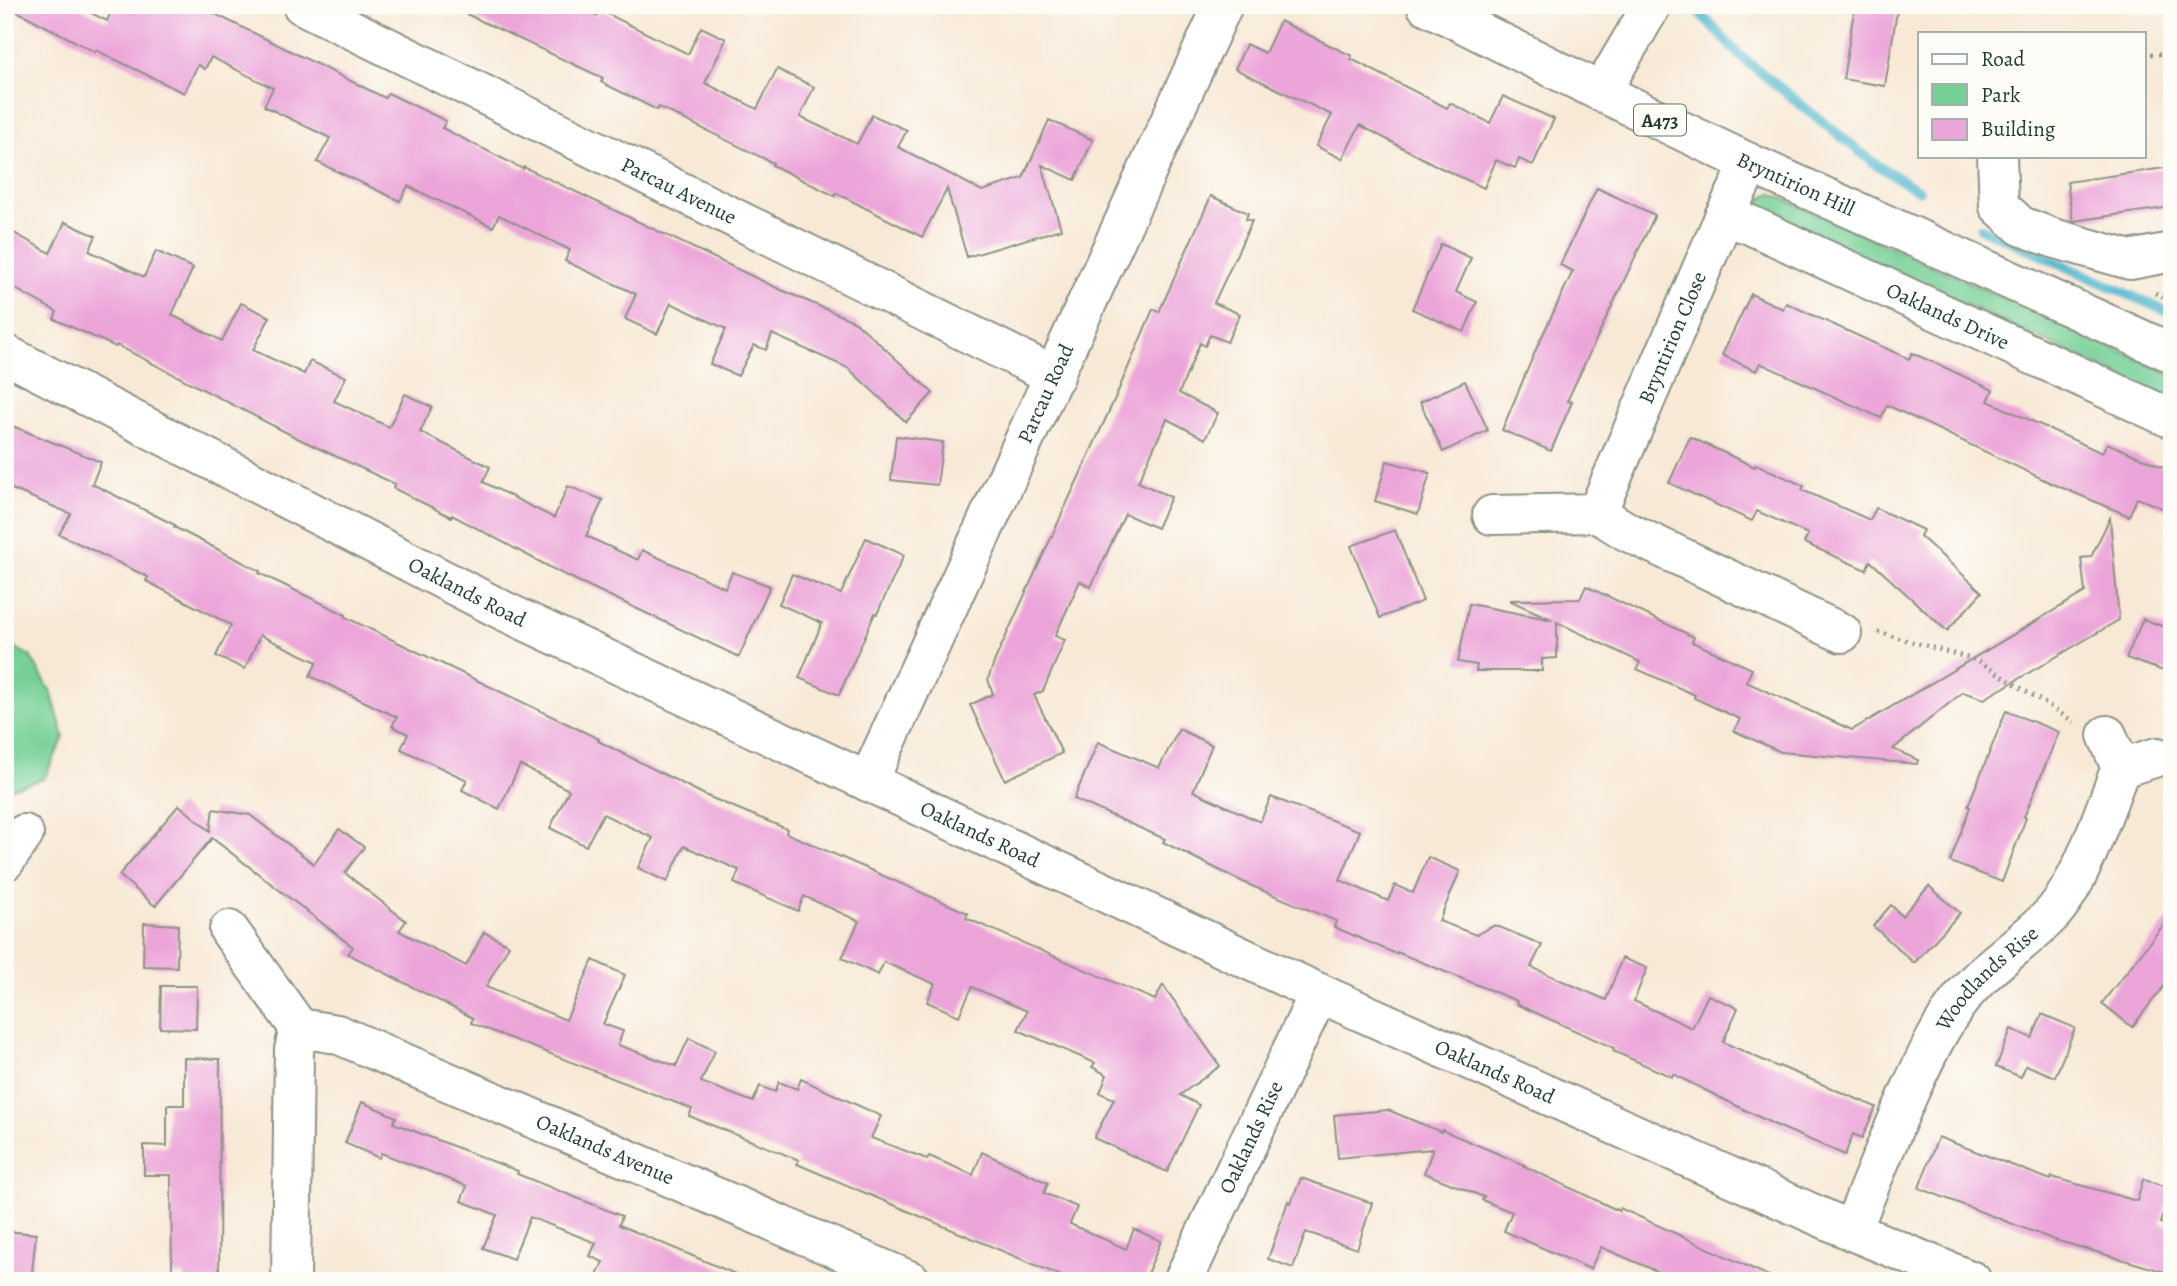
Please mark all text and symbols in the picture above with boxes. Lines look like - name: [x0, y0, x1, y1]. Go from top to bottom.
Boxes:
- legend: [1918, 32, 2146, 158]
- text: Road: [1981, 45, 2025, 73]
- text: Park: [1981, 81, 2021, 109]
- road number: A473: [1634, 104, 1686, 136]
- text: Building: [1981, 115, 2056, 143]
- street label: Bryntirion Hill: [1732, 145, 1859, 223]
- street label: Parcau Avenue: [616, 150, 741, 231]
- street label: Bryntirion Close: [1632, 267, 1713, 408]
- street label: Oaklands Drive: [1882, 276, 2014, 356]
- street label: Parcau Road: [1011, 339, 1081, 448]
- street label: Oaklands Road: [404, 550, 532, 634]
- street label: Oaklands Road: [916, 794, 1045, 874]
- street label: Woodlands Rise: [1929, 919, 2044, 1037]
- street label: Oaklands Road: [1430, 1032, 1560, 1111]
- street label: Oaklands Rise: [1212, 1076, 1290, 1198]
- street label: Oaklands Avenue: [532, 1107, 679, 1191]

